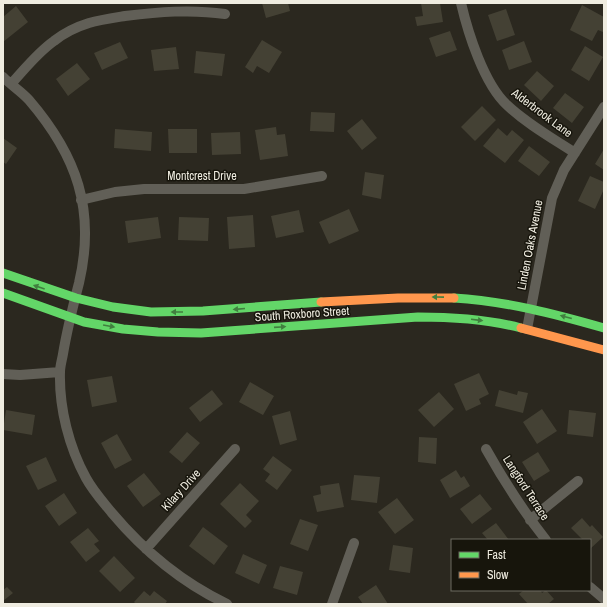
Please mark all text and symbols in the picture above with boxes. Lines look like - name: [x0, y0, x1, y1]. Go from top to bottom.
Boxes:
- street label: Alderbrook Lane: [508, 84, 576, 141]
- street label: Montcrest Drive: [167, 168, 237, 184]
- street label: Linden Oaks Avenue: [513, 199, 547, 291]
- one-way arrow: [32, 284, 44, 290]
- one-way arrow: [432, 294, 444, 301]
- street label: South Roxboro Street: [254, 303, 350, 325]
- one-way arrow: [233, 305, 245, 312]
- one-way arrow: [170, 309, 183, 315]
- one-way arrow: [560, 314, 573, 320]
- one-way arrow: [471, 317, 483, 323]
- one-way arrow: [103, 324, 115, 330]
- one-way arrow: [274, 324, 286, 331]
- street label: Langford Terrace: [499, 453, 553, 523]
- street label: Kilary Drive: [158, 466, 204, 514]
- legend: [451, 539, 591, 591]
- text: Fast: [487, 547, 506, 563]
- text: Slow: [487, 567, 509, 583]

